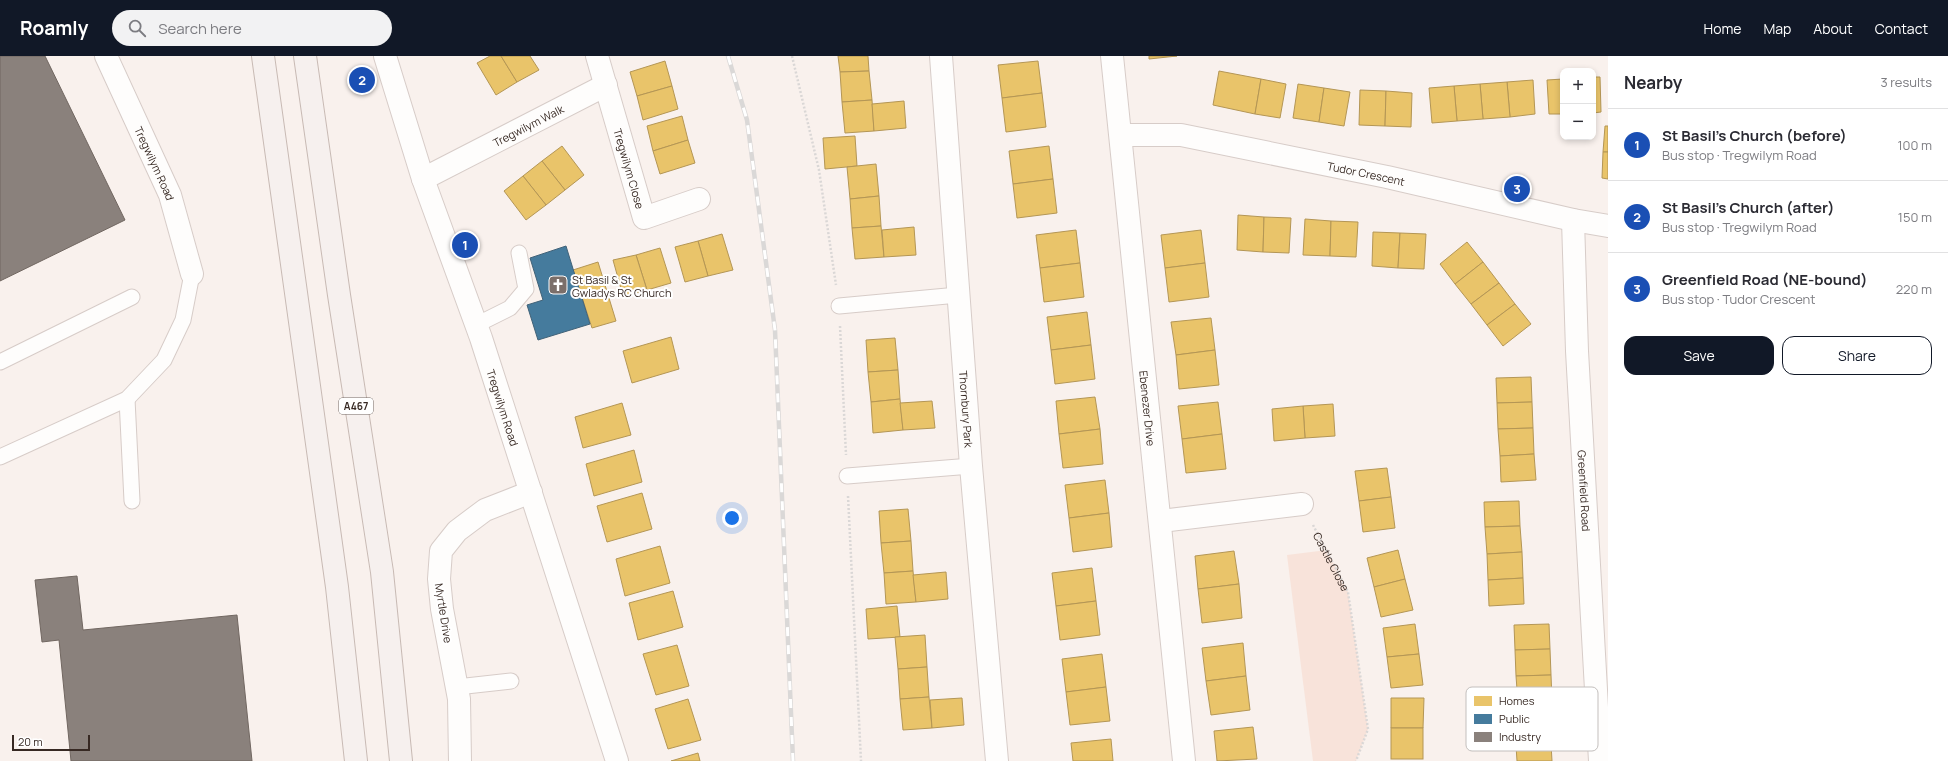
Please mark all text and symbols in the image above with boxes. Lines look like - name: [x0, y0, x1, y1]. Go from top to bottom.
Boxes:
- search box: [112, 10, 392, 46]
- text: Roamly: [20, 15, 88, 41]
- icon: search: [126, 17, 148, 39]
- text: Search here: [158, 18, 242, 39]
- text: Home: [1704, 19, 1741, 38]
- text: Map: [1763, 19, 1791, 38]
- text: About: [1813, 19, 1853, 38]
- text: Contact: [1875, 19, 1928, 38]
- pin: 2: [349, 65, 375, 95]
- map controls: [1560, 68, 1596, 140]
- button: +: [1560, 68, 1596, 104]
- text: Nearby: [1624, 71, 1682, 94]
- text: 3 results: [1880, 73, 1932, 91]
- street label: Tregwilym Walk: [490, 100, 566, 150]
- button: −: [1560, 104, 1596, 140]
- street label: Tregwilym Road: [132, 124, 179, 202]
- text: St Basil's Church (before): [1662, 125, 1847, 146]
- street label: Tregwilym Close: [611, 126, 649, 211]
- text: 1: [1634, 136, 1640, 154]
- text: 100 m: [1897, 136, 1932, 154]
- text: Bus stop · Tregwilym Road: [1662, 146, 1817, 164]
- street label: Tudor Crescent: [1326, 158, 1406, 188]
- pin: 3: [1504, 174, 1530, 204]
- text: St Basil's Church (after): [1662, 197, 1834, 218]
- text: 2: [1633, 208, 1641, 226]
- text: 150 m: [1898, 208, 1932, 226]
- text: Bus stop · Tregwilym Road: [1662, 218, 1817, 236]
- pin: 1: [452, 230, 478, 260]
- text: Greenfield Road (NE-bound): [1662, 269, 1868, 290]
- place label: St Basil & St Gwladys RC Church: [572, 272, 672, 300]
- church icon: St Basil & St Gwladys RC Church: [547, 274, 569, 296]
- text: 3: [1633, 280, 1641, 298]
- text: 220 m: [1896, 280, 1932, 298]
- text: Bus stop · Tudor Crescent: [1662, 290, 1816, 308]
- button: Save: [1624, 336, 1774, 375]
- button: Share: [1782, 336, 1932, 375]
- street label: Tregwilym Road: [484, 367, 523, 448]
- street label: Thornbury Park: [957, 370, 977, 449]
- street label: Ebenezer Drive: [1137, 370, 1159, 447]
- road number: A467: [339, 398, 373, 414]
- street label: Greenfield Road: [1575, 450, 1595, 532]
- your location: [722, 508, 742, 528]
- street label: Castle Close: [1310, 529, 1354, 594]
- street label: Myrtle Drive: [432, 582, 456, 645]
- legend: [1466, 687, 1598, 751]
- text: Homes: [1499, 693, 1535, 708]
- text: Public: [1499, 711, 1530, 726]
- text: Industry: [1499, 729, 1541, 744]
- scale bar: [12, 733, 90, 752]
- text: 20 m: [18, 734, 43, 749]

